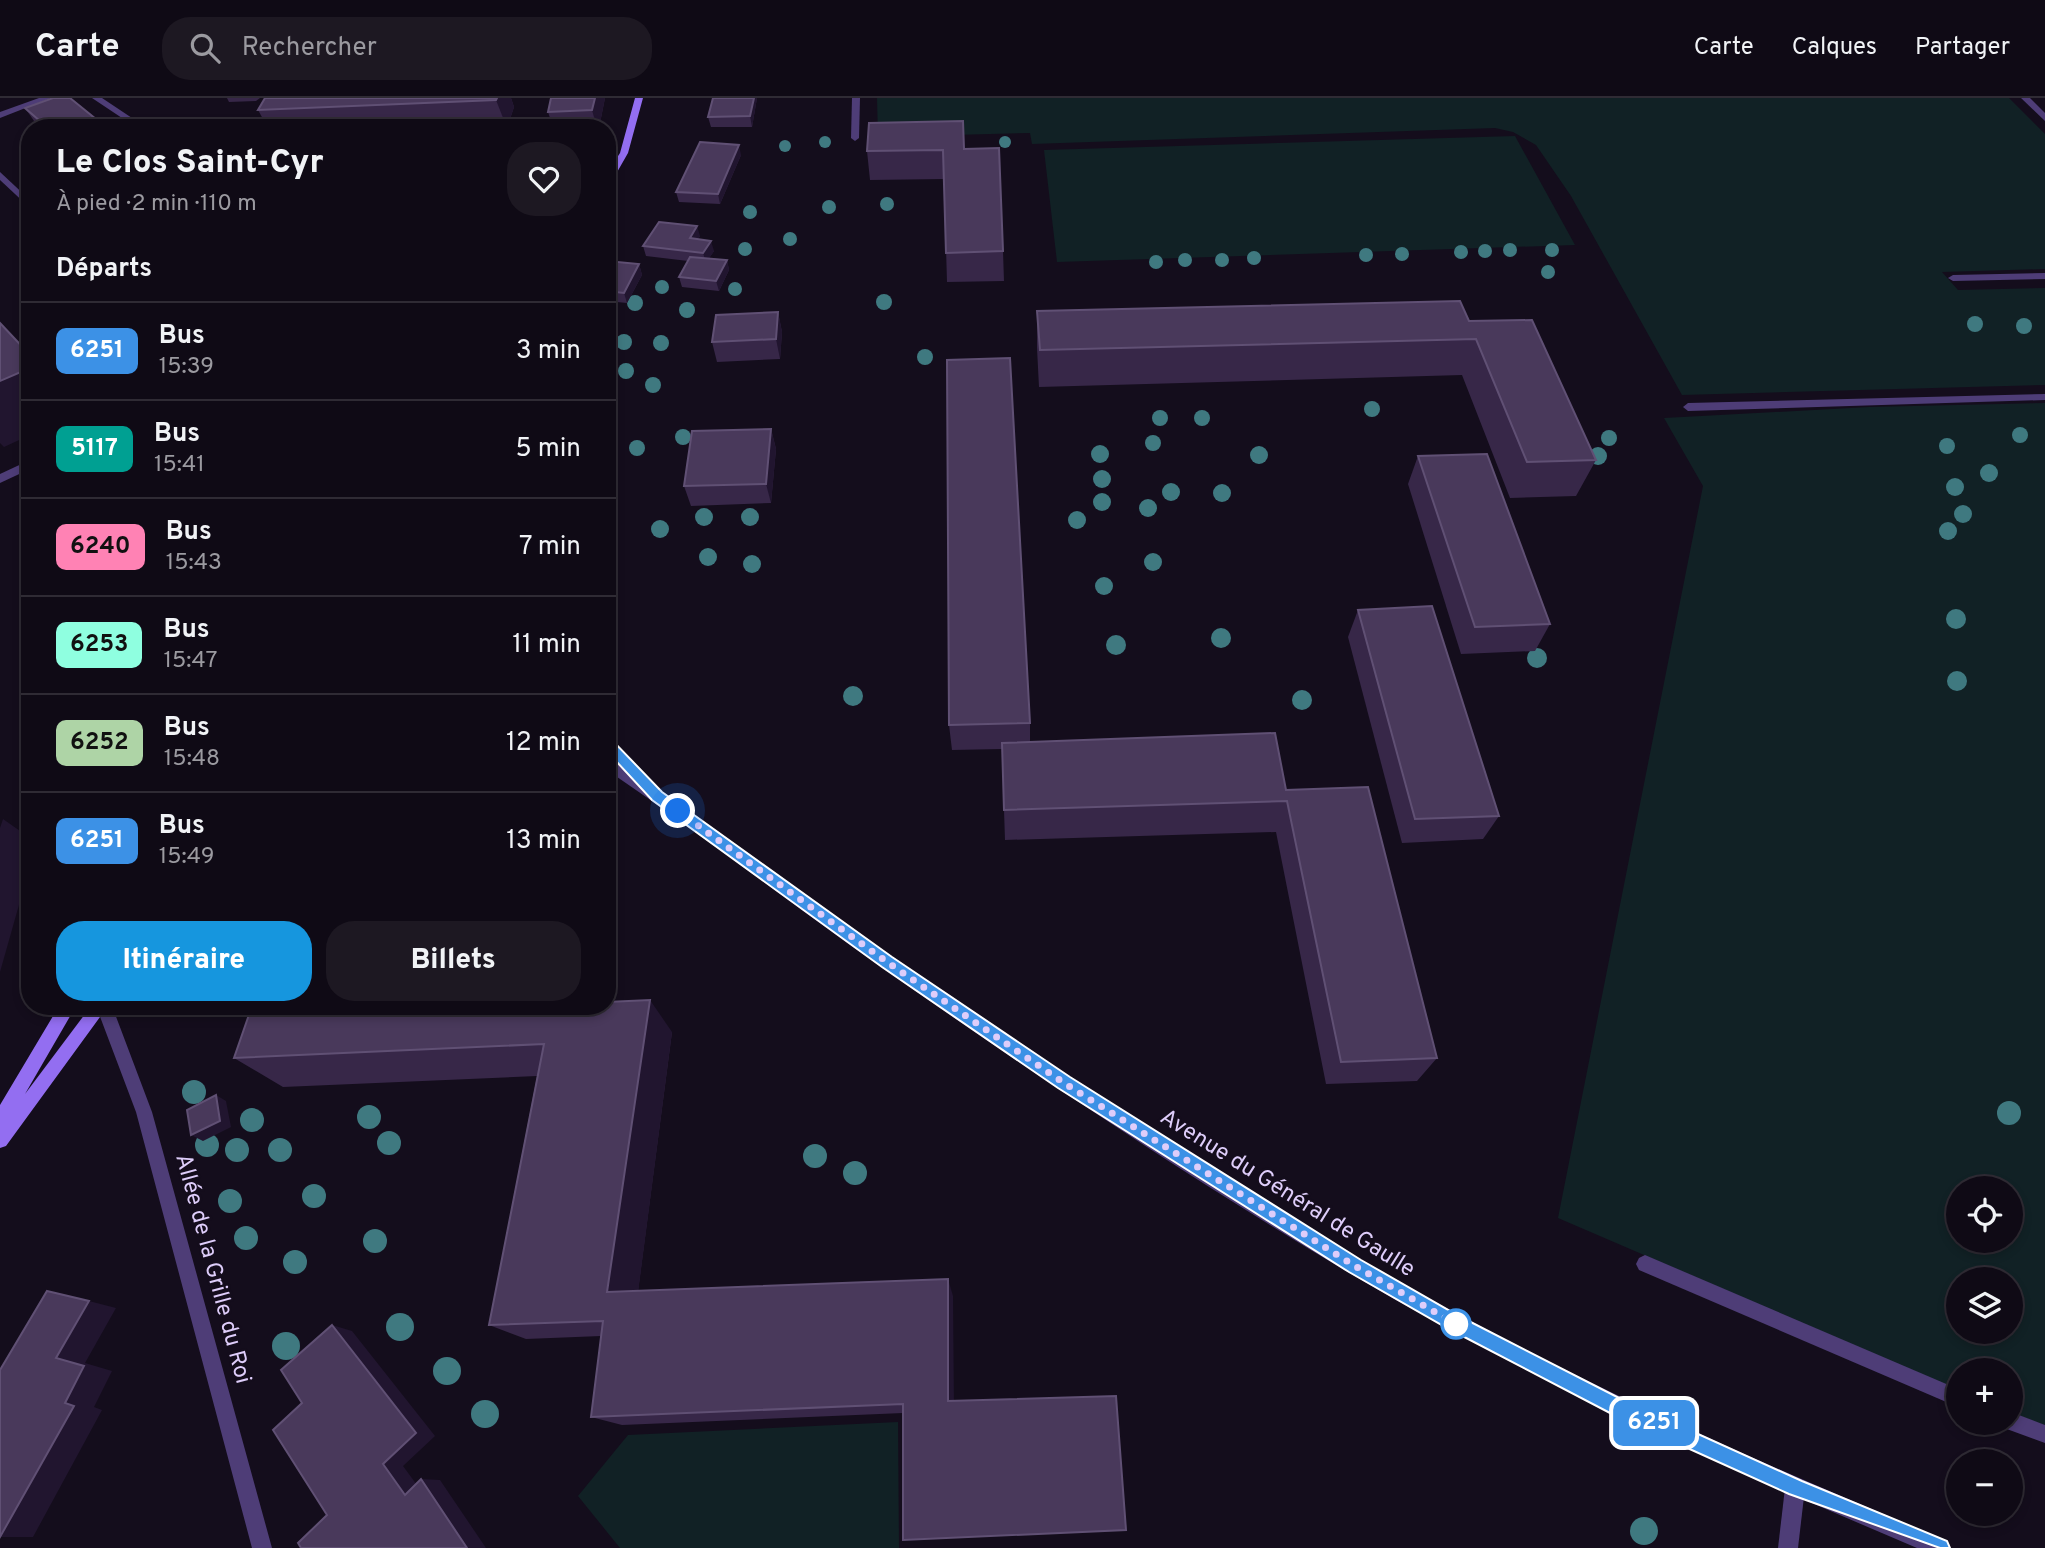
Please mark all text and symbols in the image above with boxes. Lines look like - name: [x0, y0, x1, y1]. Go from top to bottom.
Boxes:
- search box: [162, 17, 652, 80]
- text: Carte: [35, 27, 120, 69]
- icon: search: [186, 29, 224, 67]
- text: Rechercher: [242, 32, 377, 65]
- text: Carte: [1694, 33, 1754, 63]
- text: Calques: [1792, 33, 1877, 63]
- text: Partager: [1915, 33, 2010, 63]
- button: heart: [507, 142, 581, 216]
- text: Le Clos Saint-Cyr: [56, 143, 324, 185]
- text: À pied · 2 min · 110 m: [56, 190, 257, 219]
- text: Départs: [56, 253, 152, 286]
- text: Bus: [159, 320, 205, 353]
- text: 3 min: [516, 335, 581, 368]
- text: 6251: [70, 336, 124, 366]
- text: 15:39: [159, 353, 214, 382]
- text: Bus: [154, 418, 200, 451]
- text: 5 min: [515, 433, 581, 466]
- text: 5117: [71, 434, 118, 464]
- text: 15:41: [154, 451, 205, 480]
- text: Bus: [166, 516, 212, 549]
- text: 7 min: [519, 531, 581, 564]
- text: 6240: [70, 532, 131, 562]
- text: 15:43: [166, 549, 222, 578]
- text: Bus: [163, 614, 210, 647]
- text: 11 min: [512, 629, 581, 662]
- text: 6253: [70, 630, 128, 660]
- text: 15:47: [163, 647, 218, 676]
- text: Bus: [164, 712, 210, 745]
- text: 12 min: [506, 727, 581, 760]
- text: 6252: [70, 728, 129, 758]
- text: 15:48: [164, 745, 220, 774]
- your location: [660, 793, 695, 828]
- text: Bus: [159, 810, 205, 843]
- text: 13 min: [506, 825, 581, 858]
- text: 6251: [70, 826, 124, 856]
- text: 15:49: [159, 843, 214, 872]
- button: Itinéraire: [56, 921, 312, 1001]
- button: Billets: [326, 921, 581, 1001]
- street label: Avenue du Général de Gaulle: [1154, 1103, 1420, 1285]
- street label: Allée de la Grille du Roi: [167, 1151, 257, 1387]
- map controls: [1946, 1176, 2023, 1526]
- button: locate: [1946, 1176, 2023, 1253]
- button: layers: [1946, 1267, 2023, 1344]
- unlabelled marker: [1441, 1309, 1471, 1339]
- button: +: [1946, 1358, 2023, 1435]
- line badge: 6251: [1605, 1400, 1703, 1446]
- text: 6251: [1627, 1408, 1681, 1438]
- button: −: [1946, 1449, 2023, 1526]

